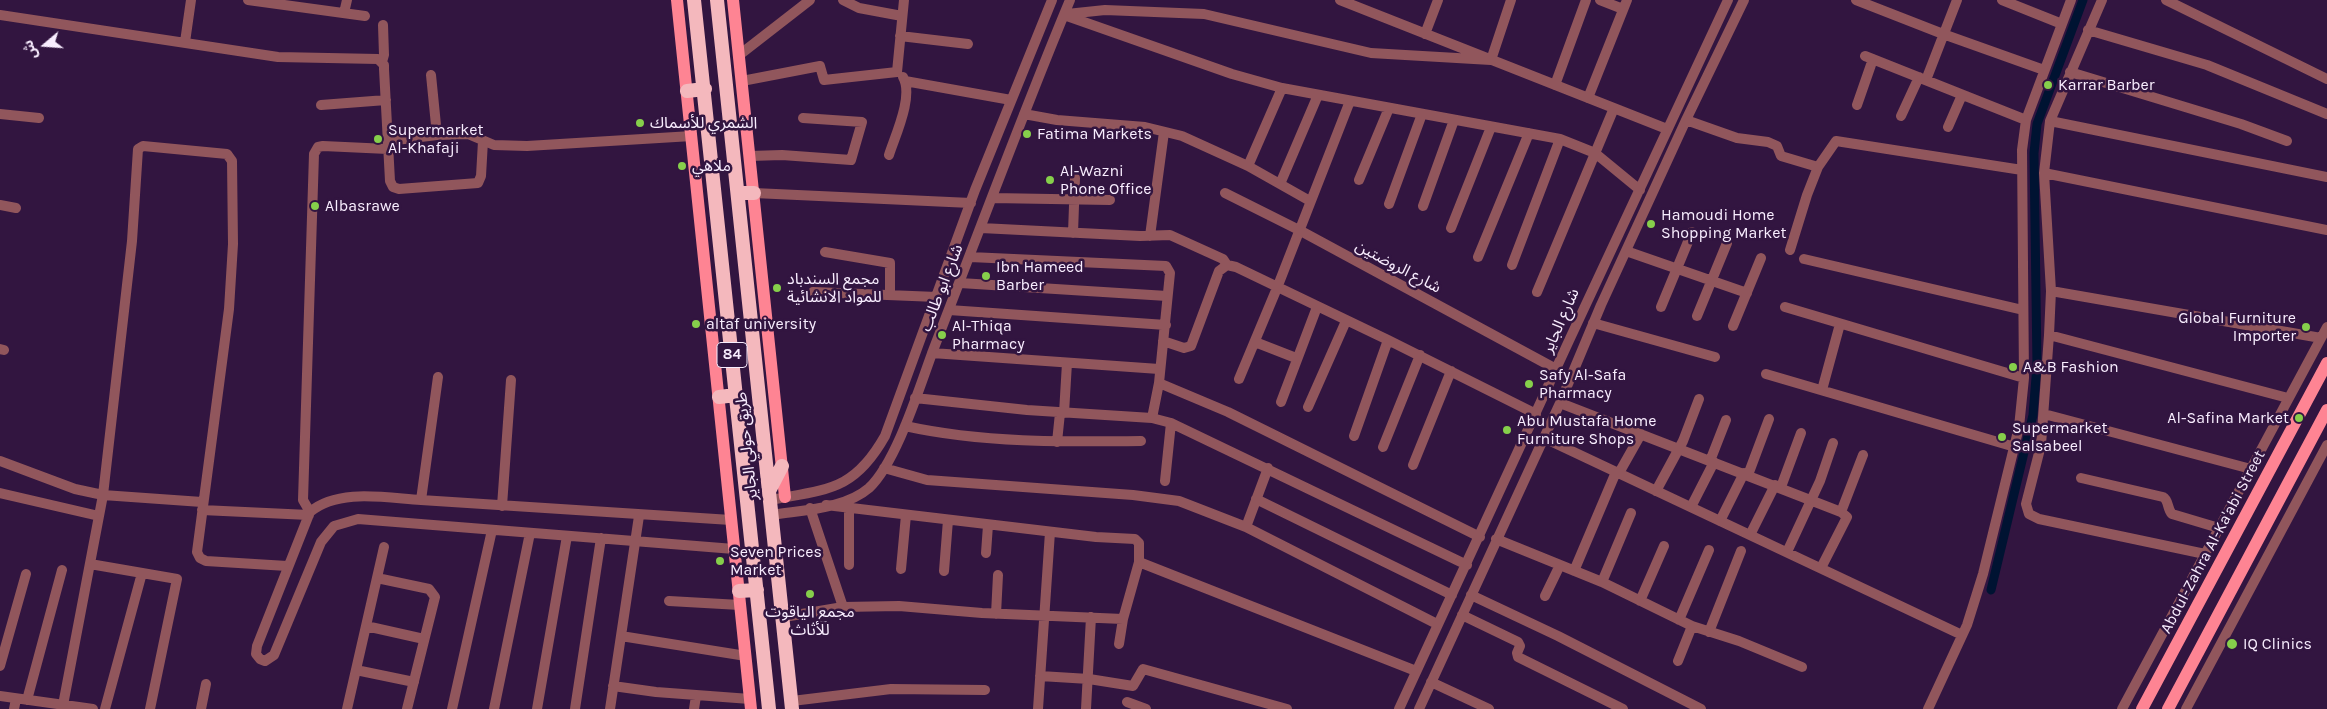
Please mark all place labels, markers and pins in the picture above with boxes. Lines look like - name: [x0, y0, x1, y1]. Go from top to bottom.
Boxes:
- place label: Karrar Barber: [2058, 75, 2155, 95]
- marker: Karrar Barber: [2042, 79, 2054, 91]
- place label: الشمري للأسماك: [650, 113, 757, 133]
- marker: الشمري للأسماك: [634, 117, 646, 129]
- place label: Supermarket Al-Khafaji: [388, 120, 484, 158]
- place label: Fatima Markets: [1037, 124, 1152, 144]
- marker: Fatima Markets: [1021, 128, 1033, 140]
- marker: Supermarket Al-Khafaji: [372, 133, 384, 145]
- place label: ملاهي: [692, 156, 731, 176]
- marker: ملاهي: [676, 160, 688, 172]
- place label: Al-Wazni Phone Office: [1060, 161, 1151, 199]
- marker: Al-Wazni Phone Office: [1044, 174, 1056, 186]
- place label: Albasrawe: [325, 196, 400, 216]
- marker: Albasrawe: [309, 200, 321, 212]
- place label: Hamoudi Home Shopping Market: [1661, 205, 1786, 243]
- marker: Hamoudi Home Shopping Market: [1645, 218, 1657, 230]
- place label: Ibn Hameed Barber: [996, 257, 1084, 295]
- place label: مجمع السندباد للمواد الانشائية: [787, 269, 882, 307]
- marker: Ibn Hameed Barber: [980, 270, 992, 282]
- marker: مجمع السندباد للمواد الانشائية: [771, 282, 783, 294]
- place label: Global Furniture Importer: [2178, 308, 2296, 346]
- place label: altaf university: [706, 314, 816, 334]
- place label: Al-Thiqa Pharmacy: [952, 316, 1025, 354]
- marker: altaf university: [690, 318, 702, 330]
- marker: Global Furniture Importer: [2300, 321, 2312, 333]
- marker: Al-Thiqa Pharmacy: [936, 329, 948, 341]
- place label: A&B Fashion: [2023, 357, 2119, 377]
- marker: A&B Fashion: [2007, 361, 2019, 373]
- place label: Safy Al-Safa Pharmacy: [1539, 365, 1626, 403]
- marker: Safy Al-Safa Pharmacy: [1523, 378, 1535, 390]
- place label: Al-Safina Market: [2167, 408, 2289, 428]
- place label: Abu Mustafa Home Furniture Shops: [1517, 411, 1656, 449]
- marker: Al-Safina Market: [2293, 412, 2305, 424]
- place label: Supermarket Salsabeel: [2012, 418, 2108, 456]
- marker: Abu Mustafa Home Furniture Shops: [1501, 424, 1513, 436]
- marker: Supermarket Salsabeel: [1996, 431, 2008, 443]
- place label: Seven Prices Market: [730, 542, 822, 580]
- marker: Seven Prices Market: [714, 555, 726, 567]
- marker: مجمع الياقوت للأثاث: [804, 588, 816, 600]
- place label: مجمع الياقوت للأثاث: [765, 602, 855, 640]
- place label: IQ Clinics: [2243, 634, 2312, 654]
- marker: IQ Clinics: [2225, 637, 2239, 651]

